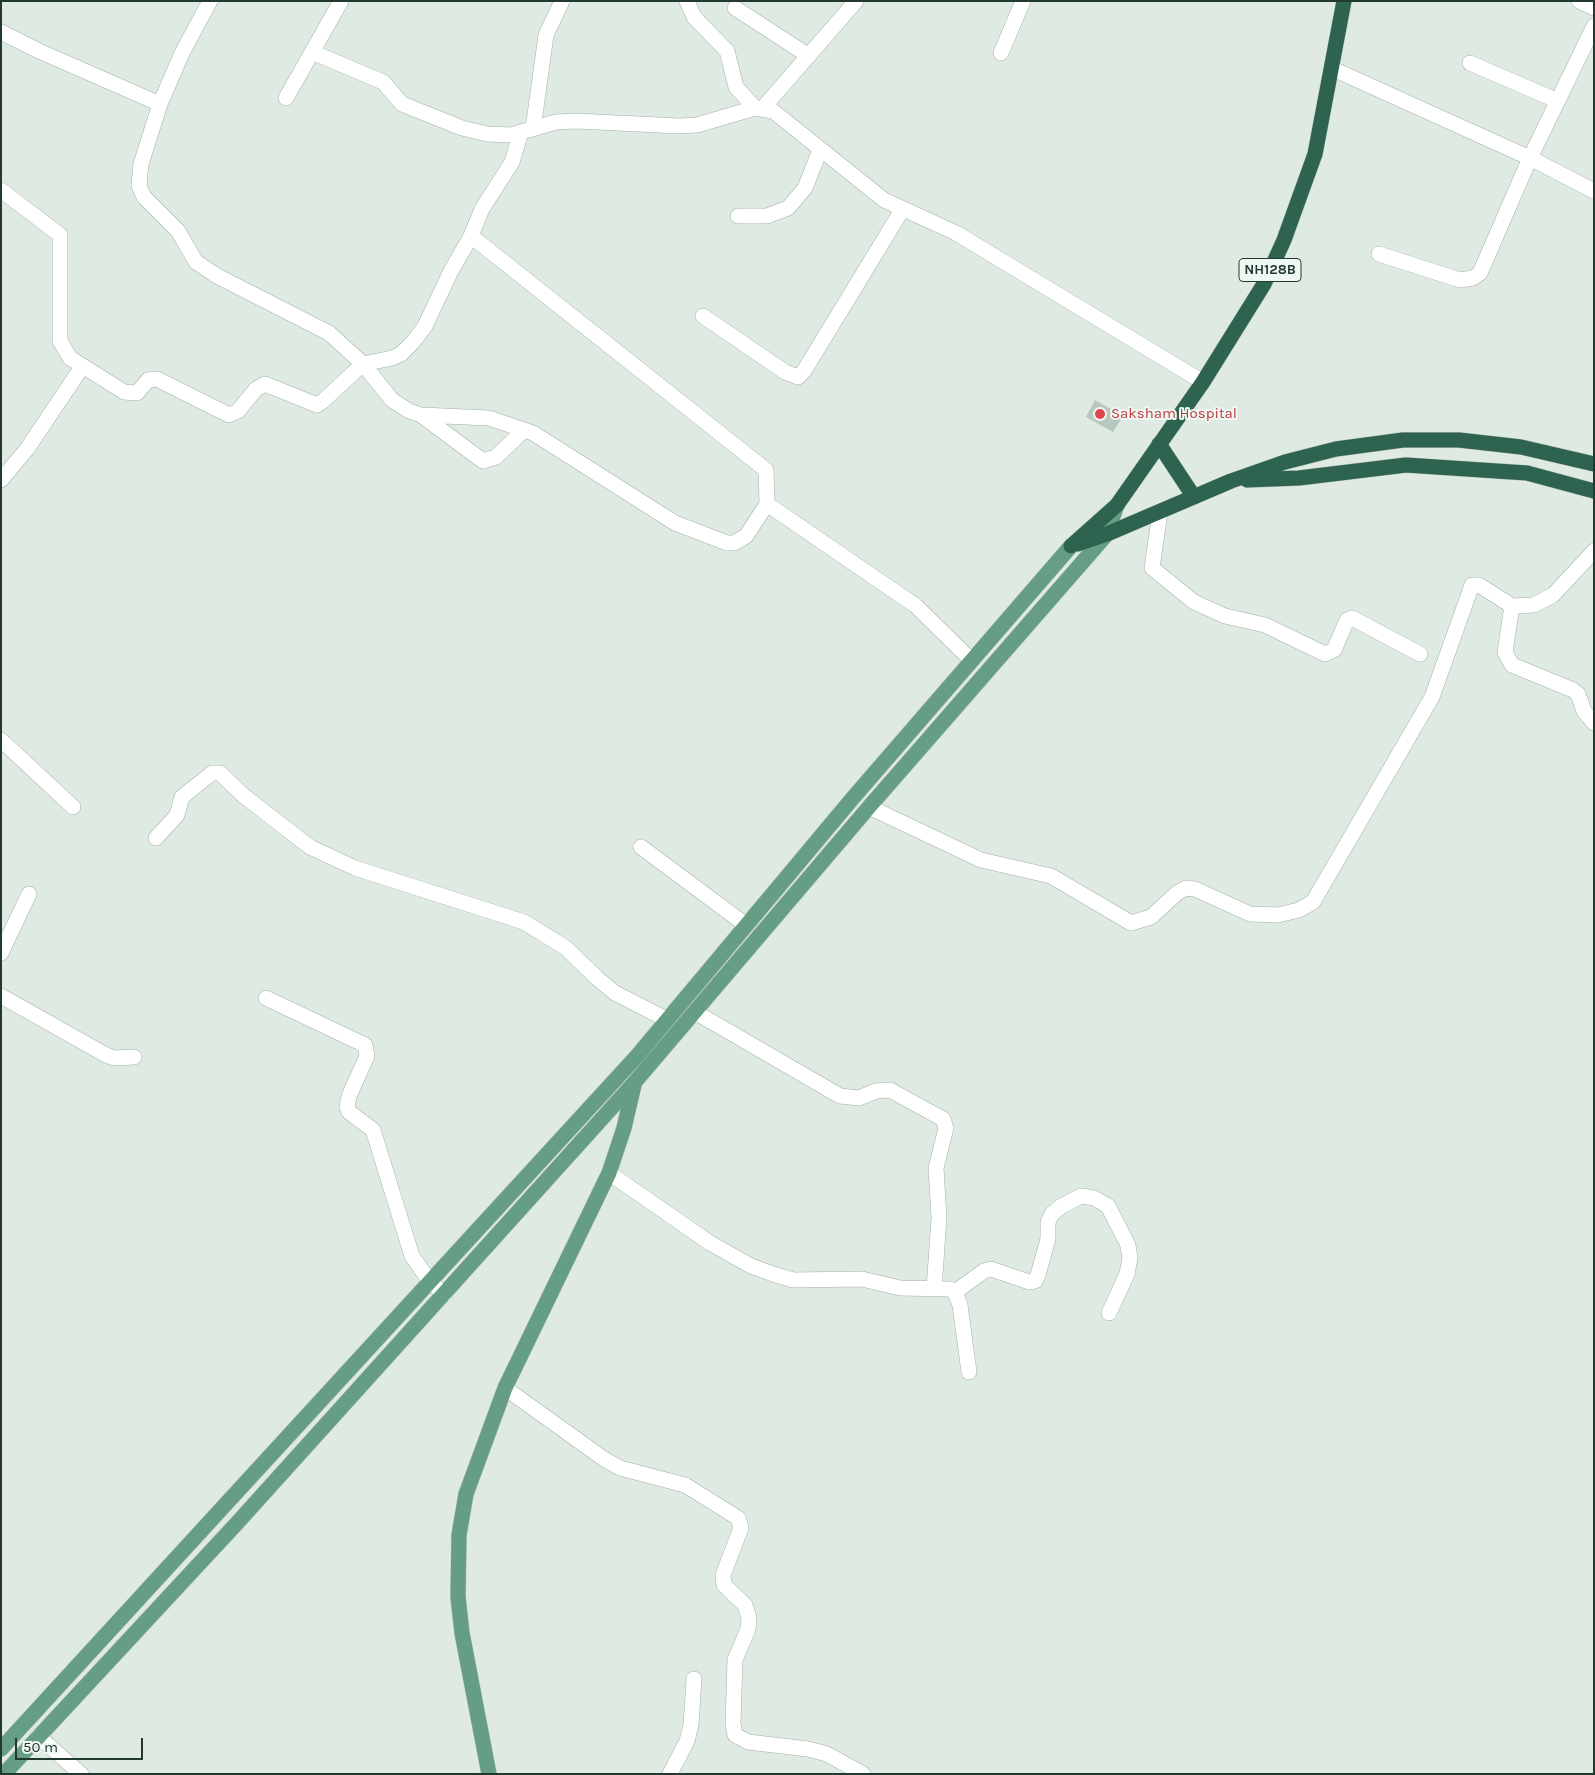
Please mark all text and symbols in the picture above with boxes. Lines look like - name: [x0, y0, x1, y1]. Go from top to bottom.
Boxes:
- road number: NH128B: [1239, 258, 1301, 282]
- place label: Saksham Hospital: [1111, 405, 1237, 423]
- marker: Saksham Hospital: [1093, 407, 1107, 421]
- scale bar: [18, 1728, 145, 1760]
- text: 50 m: [23, 1738, 58, 1756]

